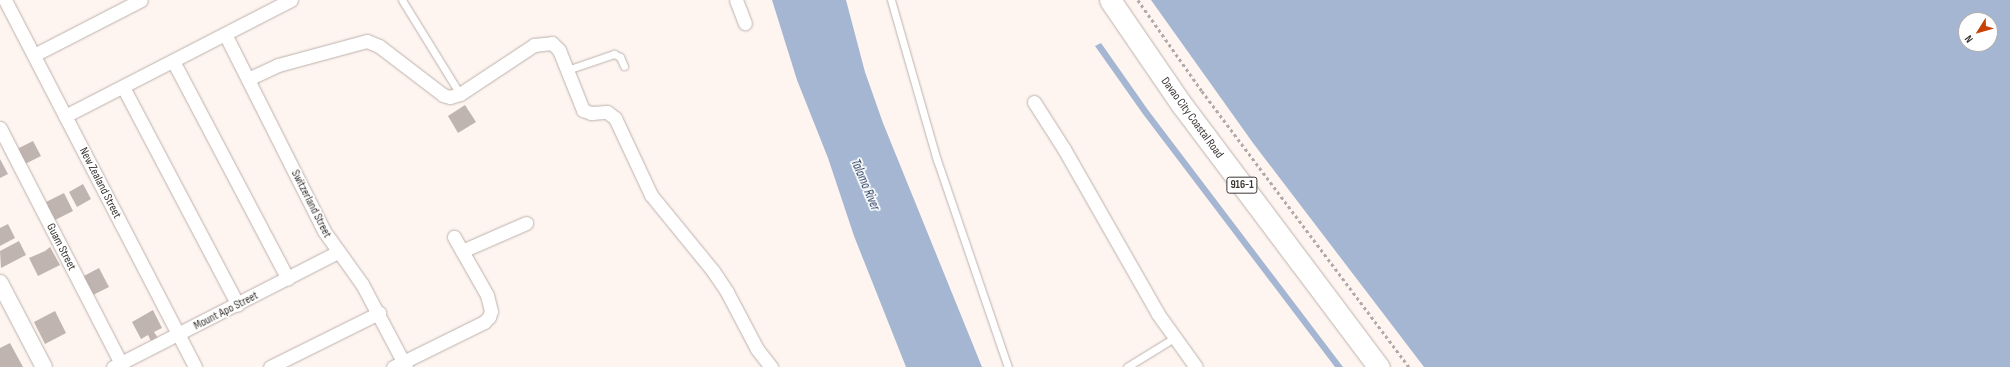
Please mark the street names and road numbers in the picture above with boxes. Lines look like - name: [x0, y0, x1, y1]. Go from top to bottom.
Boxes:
- street label: Davao City Coastal Road: [1158, 75, 1226, 161]
- street label: New Zealand Street: [76, 145, 124, 221]
- street label: Switzerland Street: [288, 168, 334, 240]
- road number: 916-1: [1226, 176, 1258, 194]
- street label: Guam Street: [43, 221, 79, 273]
- street label: Mount Apo Street: [191, 289, 261, 333]

